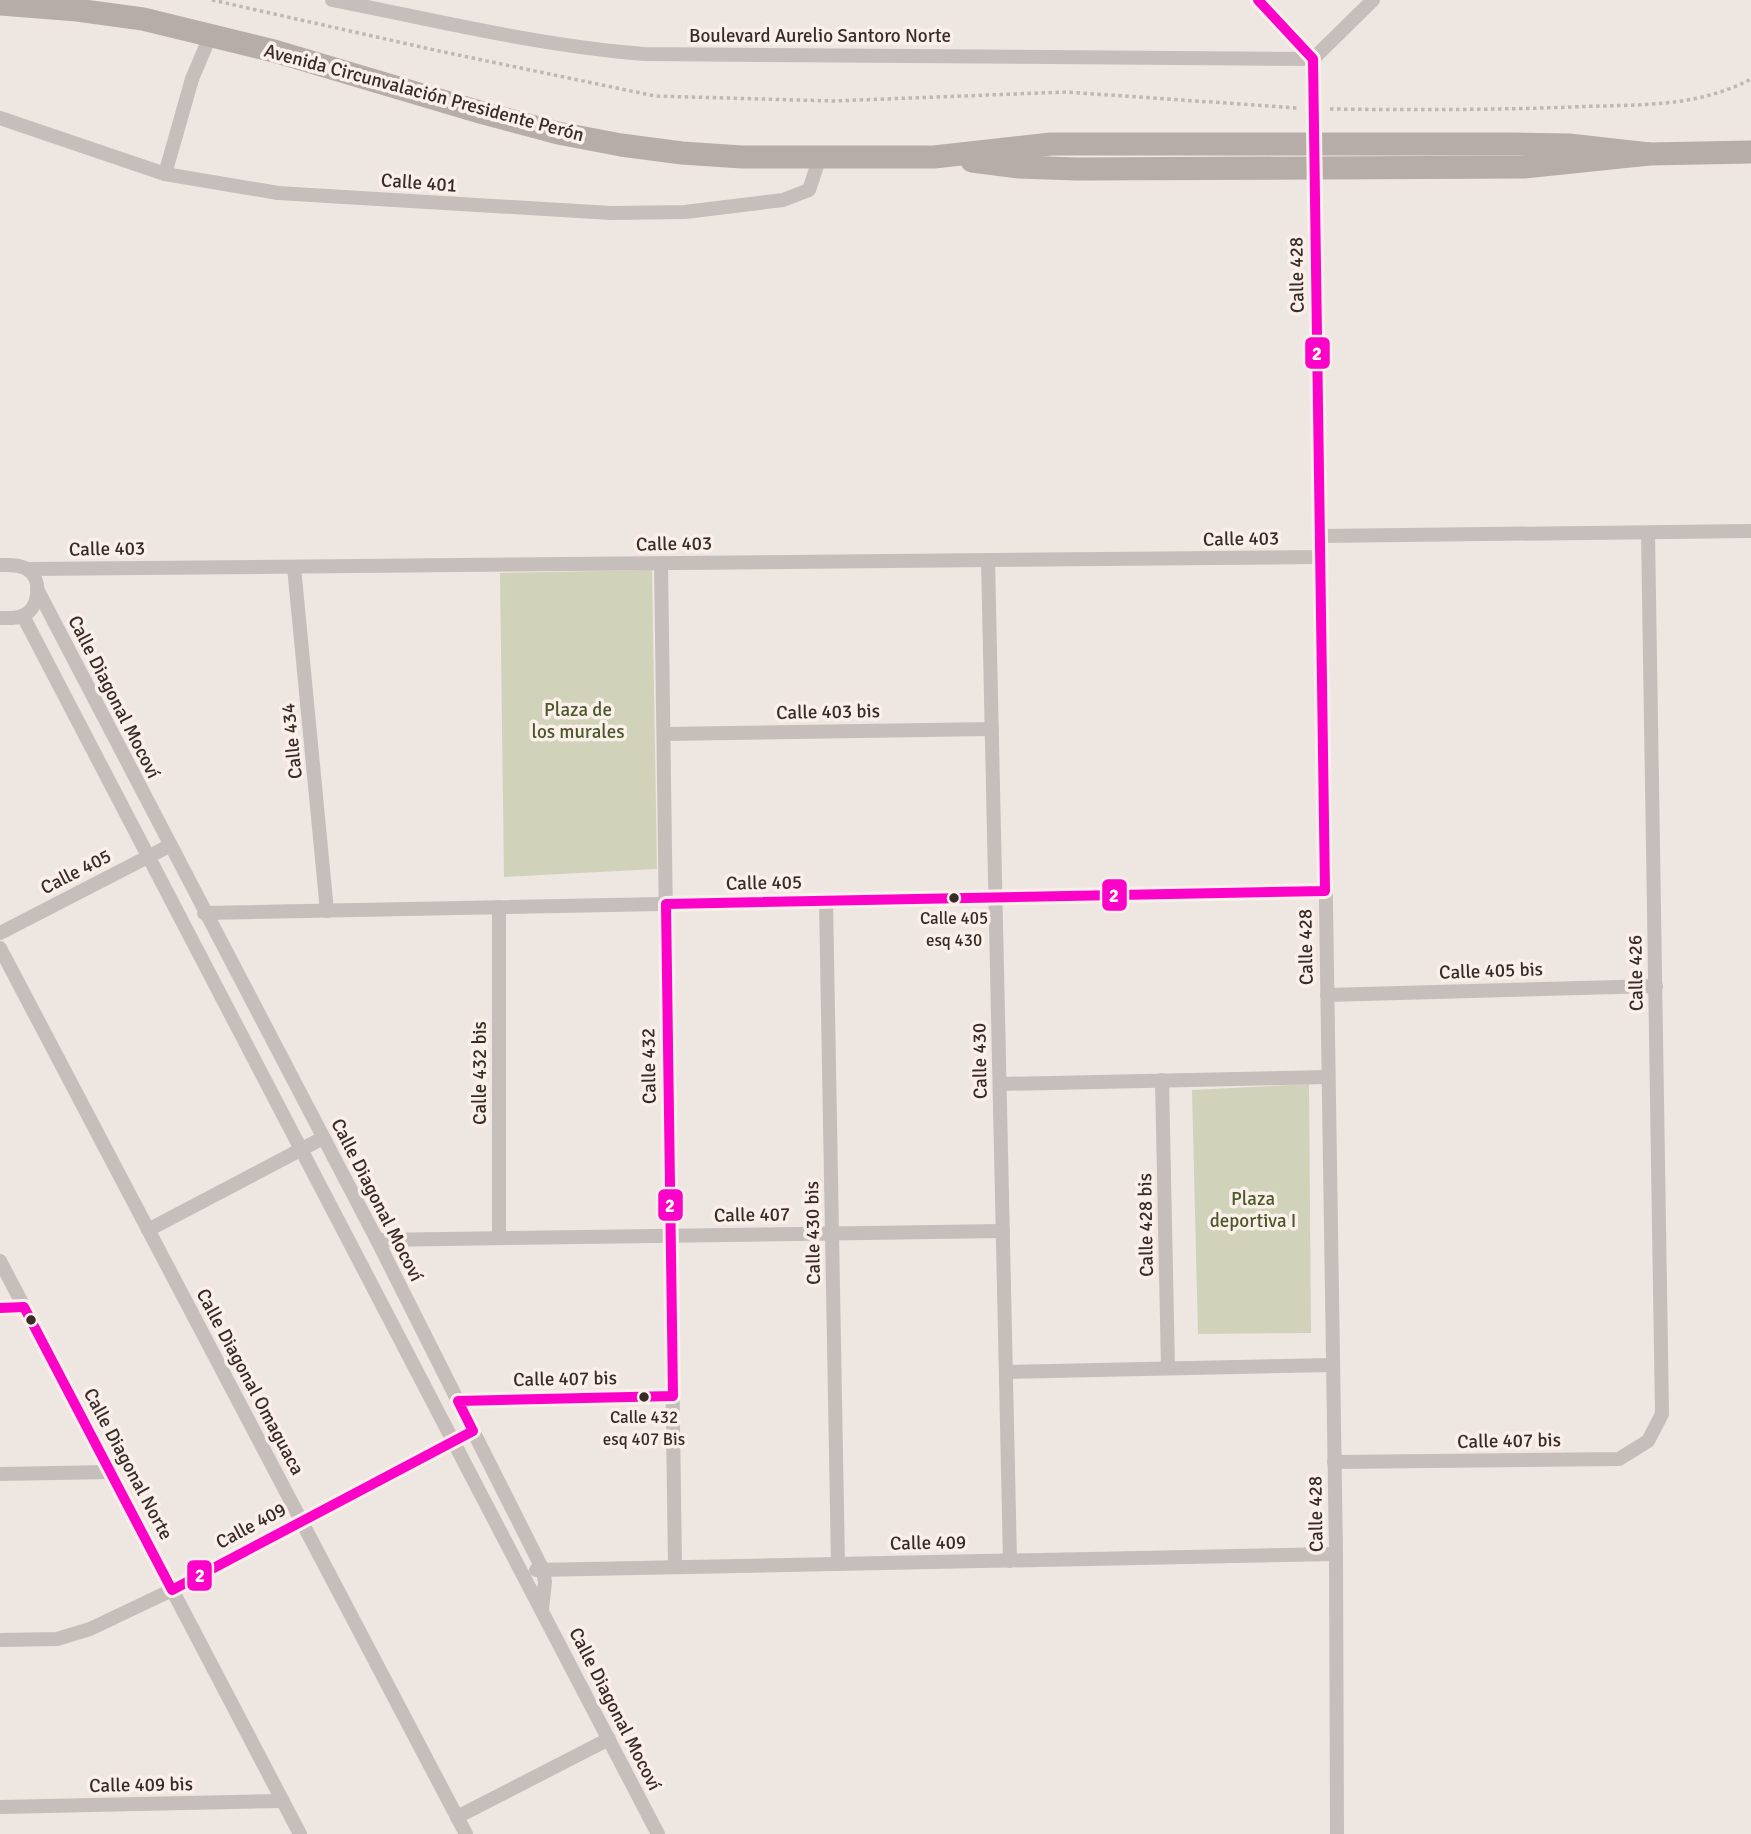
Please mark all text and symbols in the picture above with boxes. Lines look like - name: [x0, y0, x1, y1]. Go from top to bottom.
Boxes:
- street label: Boulevard Aurelio Santoro Norte: [689, 24, 951, 48]
- street label: Avenida Circunvalación Presidente Perón: [261, 39, 587, 147]
- street label: Calle 401: [380, 168, 458, 198]
- street label: Calle 428: [1284, 237, 1310, 313]
- line badge: 2: [1304, 336, 1331, 370]
- text: 2: [1312, 342, 1322, 366]
- street label: Calle 403: [1203, 526, 1279, 552]
- street label: Calle 403: [636, 531, 712, 557]
- street label: Calle 403: [69, 536, 145, 562]
- street label: Calle Diagonal Mocoví: [63, 611, 166, 783]
- park label: Plaza de los murales: [532, 698, 625, 744]
- street label: Calle 403 bis: [776, 699, 880, 725]
- street label: Calle 434: [276, 702, 308, 780]
- street label: Calle 405: [37, 844, 115, 900]
- street label: Calle 405: [726, 870, 802, 896]
- line badge: 2: [1101, 878, 1128, 912]
- text: 2: [1109, 884, 1119, 908]
- marker: Calle 405 esq 430: [947, 891, 961, 905]
- place label: Calle 405 esq 430: [920, 908, 988, 951]
- street label: Calle 428: [1293, 909, 1319, 985]
- street label: Calle 426: [1623, 935, 1649, 1011]
- street label: Calle 405 bis: [1439, 957, 1543, 985]
- street label: Calle 432 bis: [468, 1021, 492, 1125]
- street label: Calle 430: [967, 1023, 993, 1099]
- street label: Calle 432: [636, 1028, 662, 1104]
- street label: Calle Diagonal Mocoví: [326, 1114, 429, 1286]
- street label: Calle 428 bis: [1133, 1173, 1159, 1277]
- street label: Calle 430 bis: [800, 1181, 826, 1285]
- park label: Plaza deportiva I: [1210, 1187, 1296, 1233]
- line badge: 2: [657, 1188, 684, 1222]
- text: 2: [665, 1194, 675, 1218]
- street label: Calle 407: [714, 1202, 790, 1228]
- street label: Calle Diagonal Omaguaca: [191, 1285, 309, 1479]
- unlabelled marker: [24, 1313, 38, 1327]
- street label: Calle 407 bis: [513, 1366, 617, 1392]
- street label: Calle Diagonal Norte: [78, 1384, 178, 1544]
- marker: Calle 432 esq 407 Bis: [637, 1390, 651, 1404]
- place label: Calle 432 esq 407 Bis: [603, 1407, 685, 1450]
- street label: Calle 407 bis: [1457, 1428, 1561, 1454]
- street label: Calle 428: [1303, 1476, 1329, 1552]
- street label: Calle 409: [212, 1498, 290, 1554]
- street label: Calle 409: [890, 1530, 966, 1556]
- line badge: 2: [186, 1559, 213, 1592]
- text: 2: [195, 1564, 205, 1588]
- street label: Calle Diagonal Mocoví: [564, 1623, 667, 1795]
- street label: Calle 409 bis: [89, 1772, 193, 1798]

